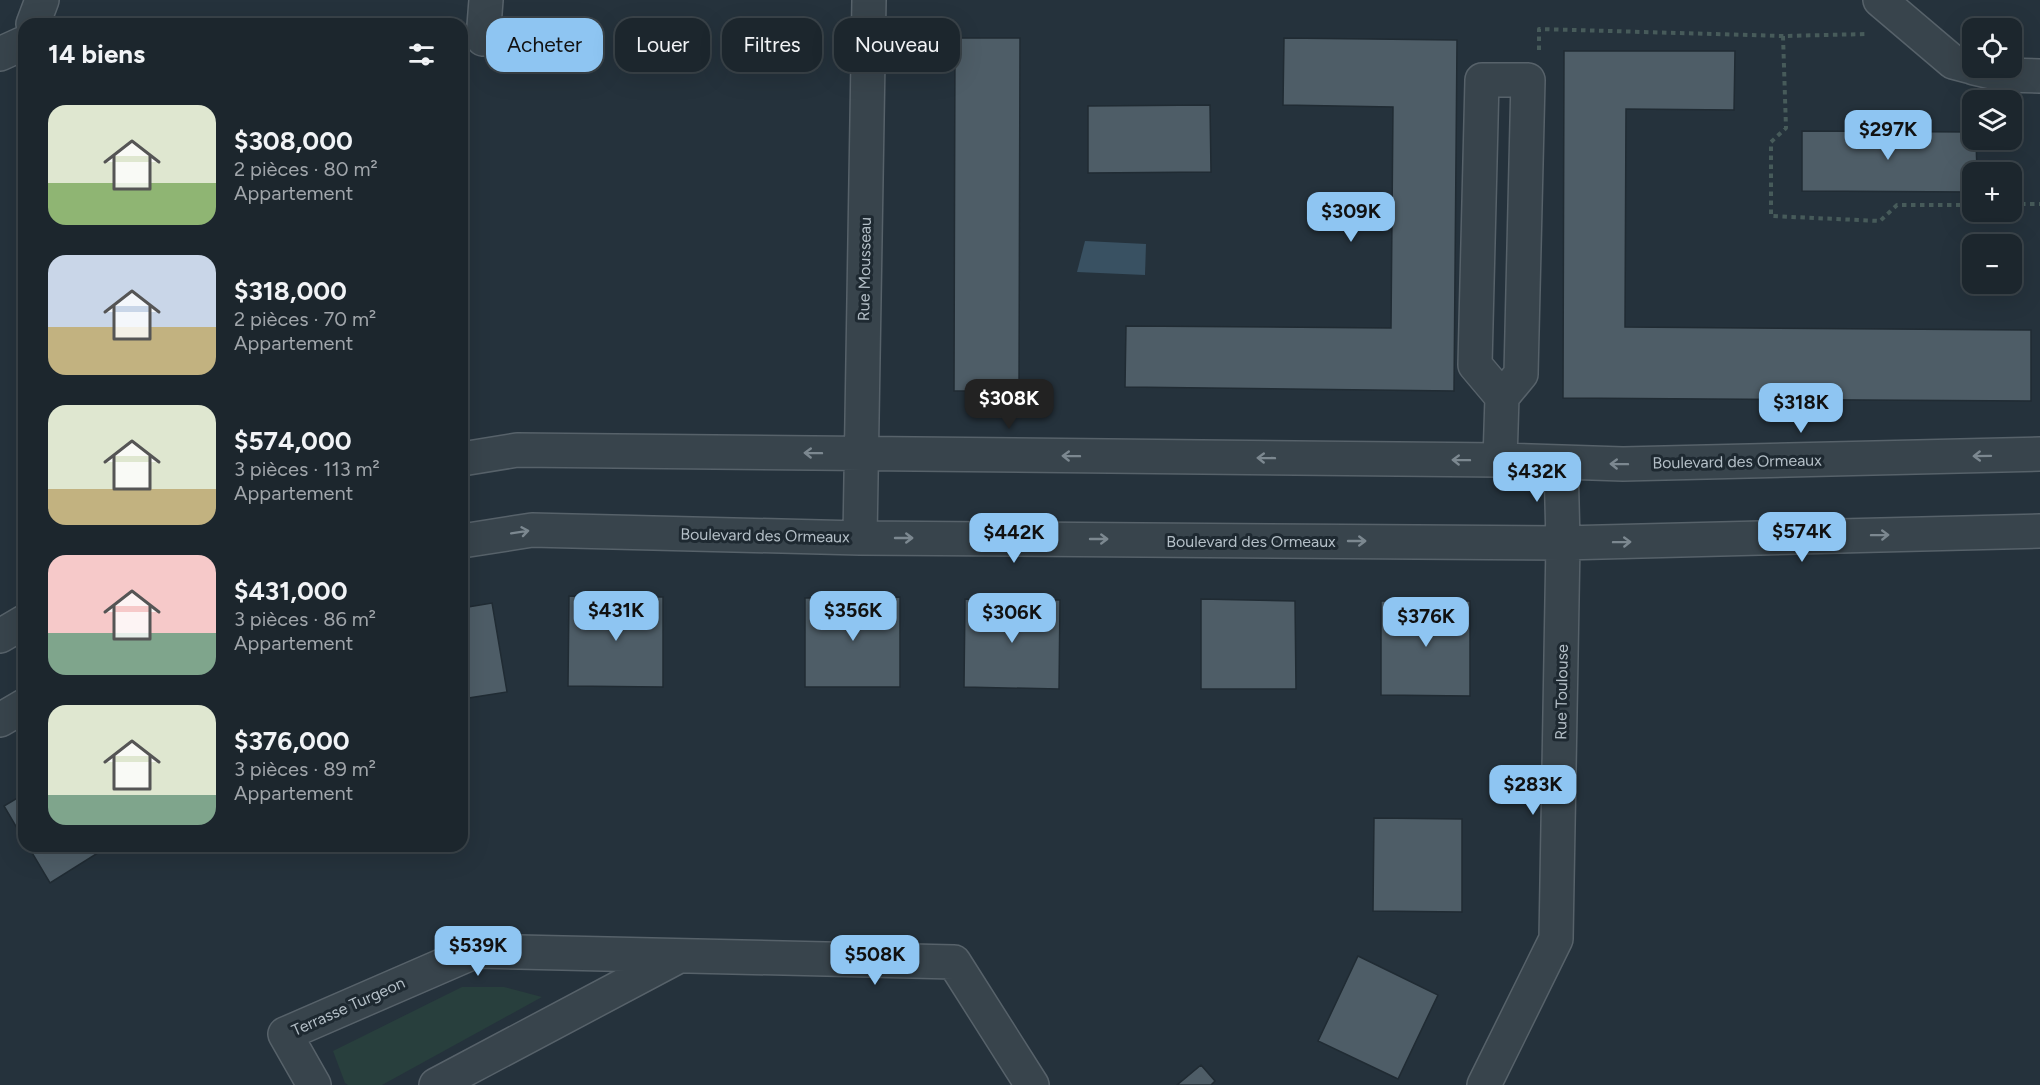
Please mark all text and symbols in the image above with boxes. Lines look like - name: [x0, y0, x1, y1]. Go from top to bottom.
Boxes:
- chip: Acheter: [486, 18, 603, 72]
- chip: Louer: [615, 18, 710, 72]
- chip: Filtres: [722, 18, 822, 72]
- chip: Nouveau: [834, 18, 960, 72]
- map controls: [1962, 18, 2022, 294]
- button: locate: [1962, 18, 2022, 78]
- text: 14 biens: [48, 38, 145, 70]
- icon: filters: [405, 38, 438, 71]
- button: layers: [1962, 90, 2022, 150]
- pin: $297K: [1846, 110, 1930, 161]
- text: $297K: [1859, 117, 1917, 141]
- text: $308,000: [234, 125, 353, 157]
- icon: home: [96, 129, 168, 201]
- text: 2 pièces · 80 m²: [234, 157, 378, 181]
- button: +: [1962, 162, 2022, 222]
- text: Appartement: [234, 181, 353, 205]
- pin: $309K: [1309, 192, 1393, 243]
- text: $309K: [1321, 199, 1381, 223]
- street label: Rue Mousseau: [854, 217, 875, 321]
- button: −: [1962, 234, 2022, 294]
- text: $318,000: [234, 275, 347, 307]
- icon: home: [96, 279, 168, 351]
- text: 2 pièces · 70 m²: [234, 307, 376, 331]
- text: Appartement: [234, 331, 353, 355]
- pin: $308K: [967, 379, 1051, 430]
- pin: $318K: [1759, 383, 1843, 434]
- text: $308K: [979, 386, 1039, 410]
- text: $318K: [1773, 390, 1829, 414]
- text: $574,000: [234, 425, 352, 457]
- icon: home: [96, 429, 168, 501]
- one-way arrow: [803, 447, 823, 459]
- one-way arrow: [1061, 450, 1081, 462]
- one-way arrow: [1972, 450, 1992, 461]
- street label: Boulevard des Ormeaux: [1652, 451, 1822, 472]
- one-way arrow: [1256, 452, 1276, 464]
- pin: $432K: [1495, 452, 1579, 503]
- one-way arrow: [1451, 454, 1471, 466]
- text: 3 pièces · 113 m²: [234, 457, 380, 481]
- one-way arrow: [1609, 458, 1629, 470]
- text: $432K: [1507, 459, 1567, 483]
- text: Appartement: [234, 481, 353, 505]
- pin: $574K: [1760, 512, 1844, 563]
- pin: $442K: [972, 513, 1056, 564]
- text: $574K: [1772, 519, 1832, 543]
- text: $442K: [983, 520, 1045, 544]
- street label: Boulevard des Ormeaux: [680, 525, 850, 546]
- one-way arrow: [509, 526, 529, 537]
- one-way arrow: [1869, 529, 1889, 541]
- one-way arrow: [893, 532, 913, 544]
- street label: Boulevard des Ormeaux: [1166, 532, 1336, 551]
- one-way arrow: [1088, 533, 1108, 545]
- one-way arrow: [1346, 535, 1366, 547]
- one-way arrow: [1611, 536, 1631, 547]
- text: $431,000: [234, 575, 348, 607]
- icon: home: [96, 579, 168, 651]
- pin: $431K: [574, 591, 658, 642]
- pin: $356K: [811, 591, 895, 642]
- pin: $306K: [970, 593, 1054, 644]
- pin: $376K: [1384, 597, 1468, 648]
- text: $431K: [588, 598, 644, 622]
- text: $356K: [824, 598, 882, 622]
- text: $306K: [982, 600, 1042, 624]
- text: $376K: [1397, 604, 1455, 628]
- text: 3 pièces · 86 m²: [234, 607, 376, 631]
- text: Appartement: [234, 631, 353, 655]
- street label: Rue Toulouse: [1551, 644, 1572, 740]
- text: $376,000: [234, 725, 350, 757]
- icon: home: [96, 729, 168, 801]
- text: 3 pièces · 89 m²: [234, 757, 376, 781]
- pin: $283K: [1491, 765, 1575, 816]
- text: $283K: [1503, 772, 1563, 796]
- text: Appartement: [234, 781, 353, 805]
- pin: $539K: [436, 926, 520, 977]
- text: $539K: [449, 933, 507, 957]
- pin: $508K: [833, 935, 917, 986]
- text: $508K: [844, 942, 906, 966]
- street label: Terrasse Turgeon: [289, 973, 408, 1040]

